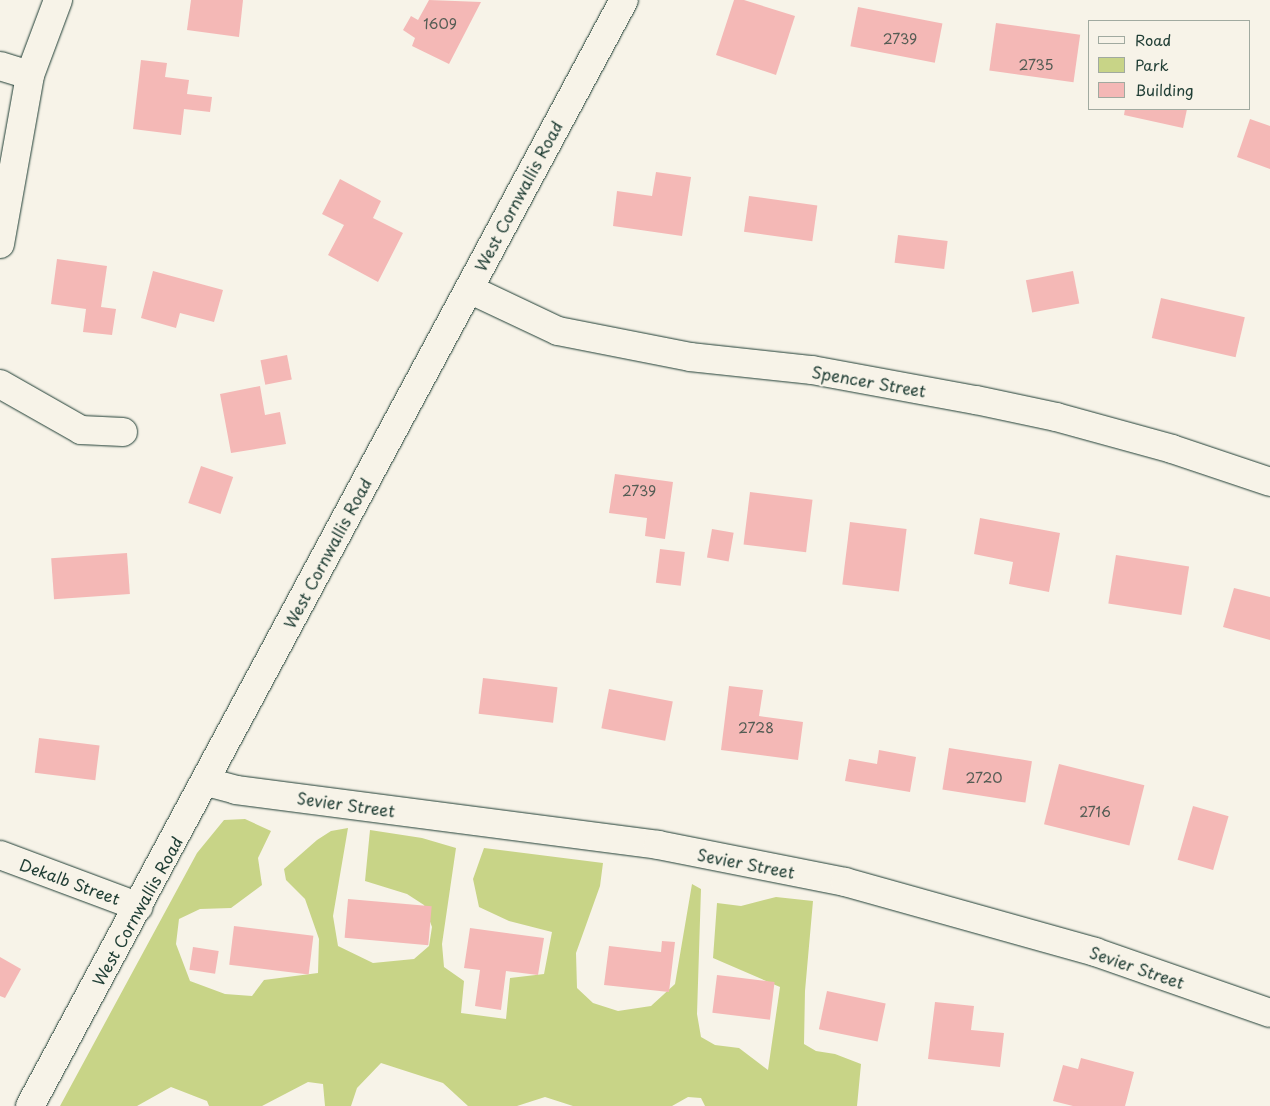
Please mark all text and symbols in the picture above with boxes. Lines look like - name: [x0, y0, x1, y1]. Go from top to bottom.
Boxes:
- house number: 1609: [423, 16, 457, 32]
- legend: [1088, 20, 1250, 110]
- text: Road: [1135, 28, 1171, 51]
- house number: 2739: [883, 31, 917, 47]
- text: Park: [1135, 53, 1169, 76]
- house number: 2735: [1018, 57, 1054, 73]
- text: Building: [1135, 78, 1194, 101]
- street label: West Cornwallis Road: [470, 118, 566, 274]
- street label: Spencer Street: [810, 362, 928, 400]
- street label: West Cornwallis Road: [279, 475, 375, 631]
- house number: 2739: [622, 483, 656, 499]
- house number: 2728: [738, 720, 774, 736]
- house number: 2720: [965, 770, 1003, 786]
- street label: Sevier Street: [296, 788, 396, 820]
- house number: 2716: [1079, 804, 1111, 820]
- street label: West Cornwallis Road: [88, 833, 186, 989]
- street label: Sevier Street: [696, 844, 796, 882]
- street label: Dekalb Street: [17, 854, 123, 908]
- street label: Sevier Street: [1087, 942, 1187, 992]

